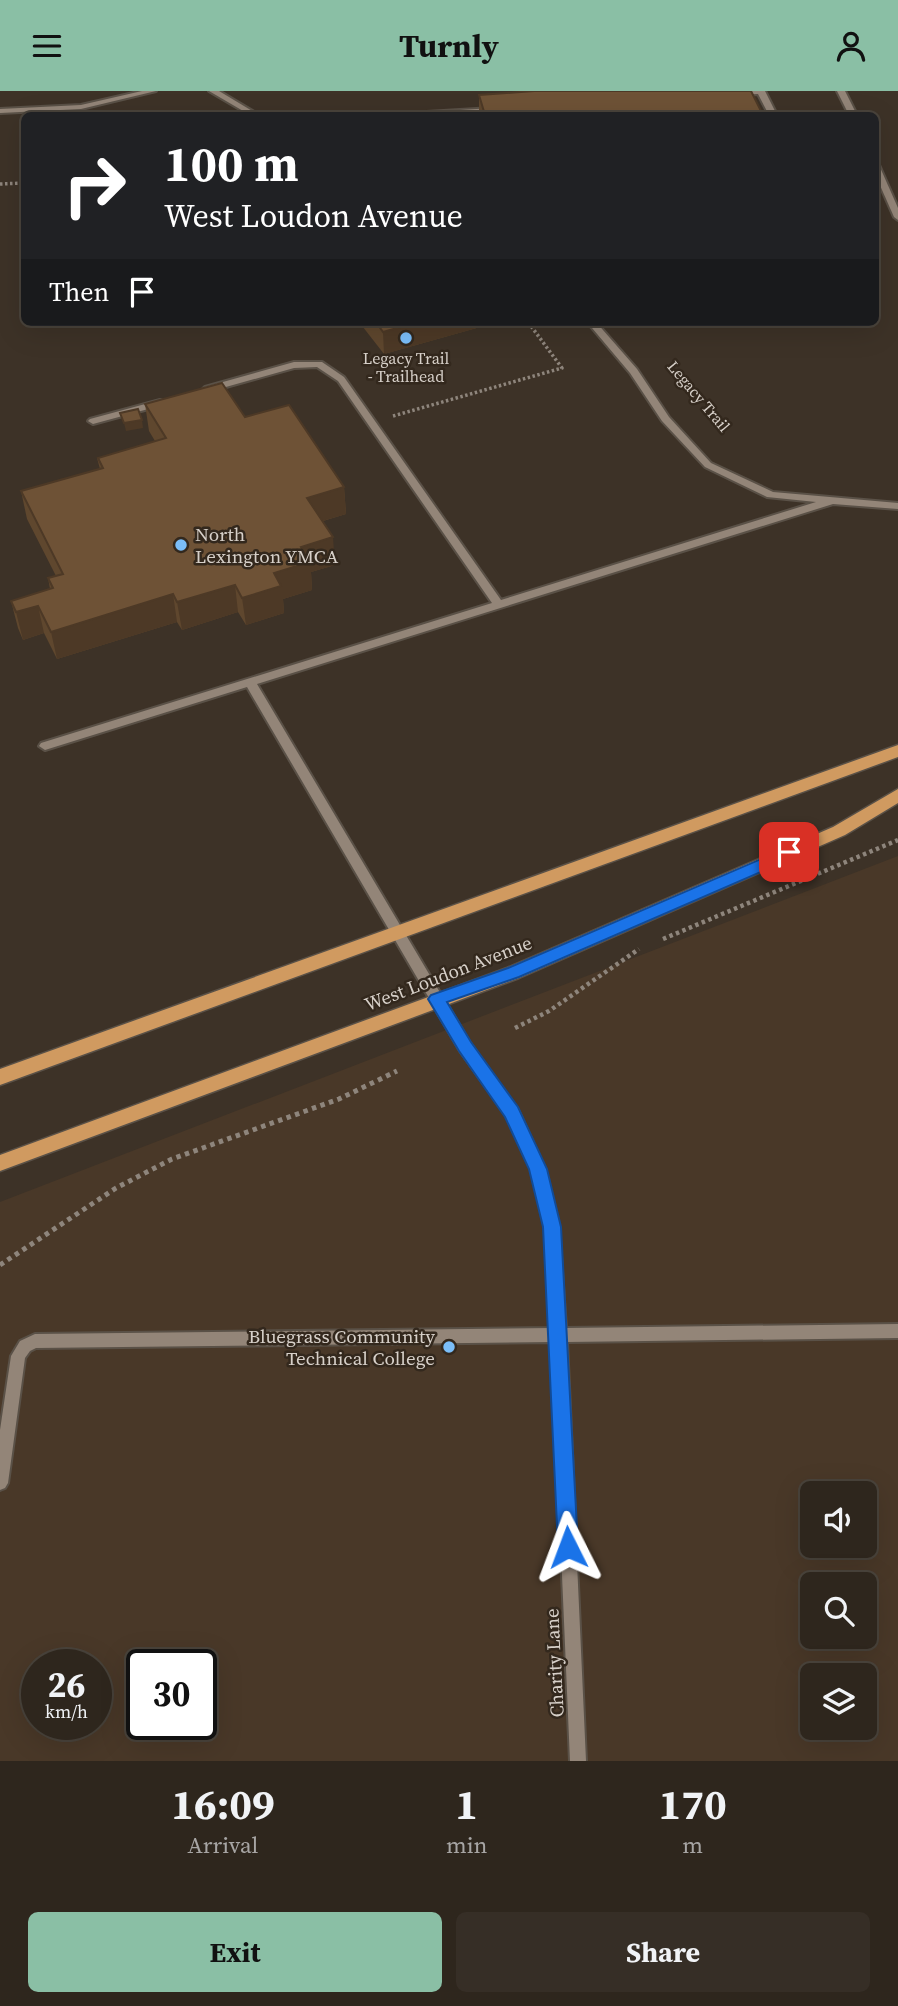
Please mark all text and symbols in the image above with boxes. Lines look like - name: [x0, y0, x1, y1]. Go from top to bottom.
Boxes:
- text: Turnly: [399, 24, 499, 68]
- icon: menu: [28, 27, 66, 65]
- icon: person: [832, 27, 870, 65]
- text: 100 m: [164, 130, 299, 197]
- icon: right: [49, 140, 140, 231]
- text: West Loudon Avenue: [164, 194, 463, 238]
- icon: arrive: [123, 273, 161, 311]
- text: Then: [49, 274, 109, 310]
- marker: Legacy Trail - Trailhead: [398, 330, 414, 346]
- place label: Legacy Trail - Trailhead: [363, 347, 450, 387]
- street label: Legacy Trail: [663, 356, 735, 436]
- place label: North Lexington YMCA: [195, 521, 339, 569]
- marker: North Lexington YMCA: [173, 537, 189, 553]
- pin: [759, 822, 819, 882]
- icon: arrive: [770, 833, 808, 871]
- street label: West Loudon Avenue: [361, 929, 535, 1017]
- place label: Bluegrass Community Technical College: [248, 1323, 435, 1371]
- marker: Bluegrass Community Technical College: [441, 1339, 457, 1355]
- map controls: [800, 1481, 877, 1740]
- button: sound: [800, 1481, 877, 1558]
- position arrow: [531, 1510, 605, 1584]
- button: search: [800, 1572, 877, 1649]
- street label: Charity Lane: [538, 1608, 570, 1718]
- speed limit sign: 30: [126, 1649, 217, 1740]
- text: 26: [48, 1661, 85, 1709]
- button: layers: [800, 1663, 877, 1740]
- text: km/h: [45, 1699, 88, 1724]
- text: 16:09: [171, 1775, 275, 1833]
- text: 1: [455, 1775, 478, 1833]
- text: 170: [659, 1775, 727, 1833]
- text: Arrival: [187, 1829, 258, 1861]
- text: min: [446, 1829, 487, 1861]
- text: m: [682, 1829, 703, 1861]
- button: Exit: [28, 1912, 442, 1992]
- button: Share: [456, 1912, 870, 1992]

